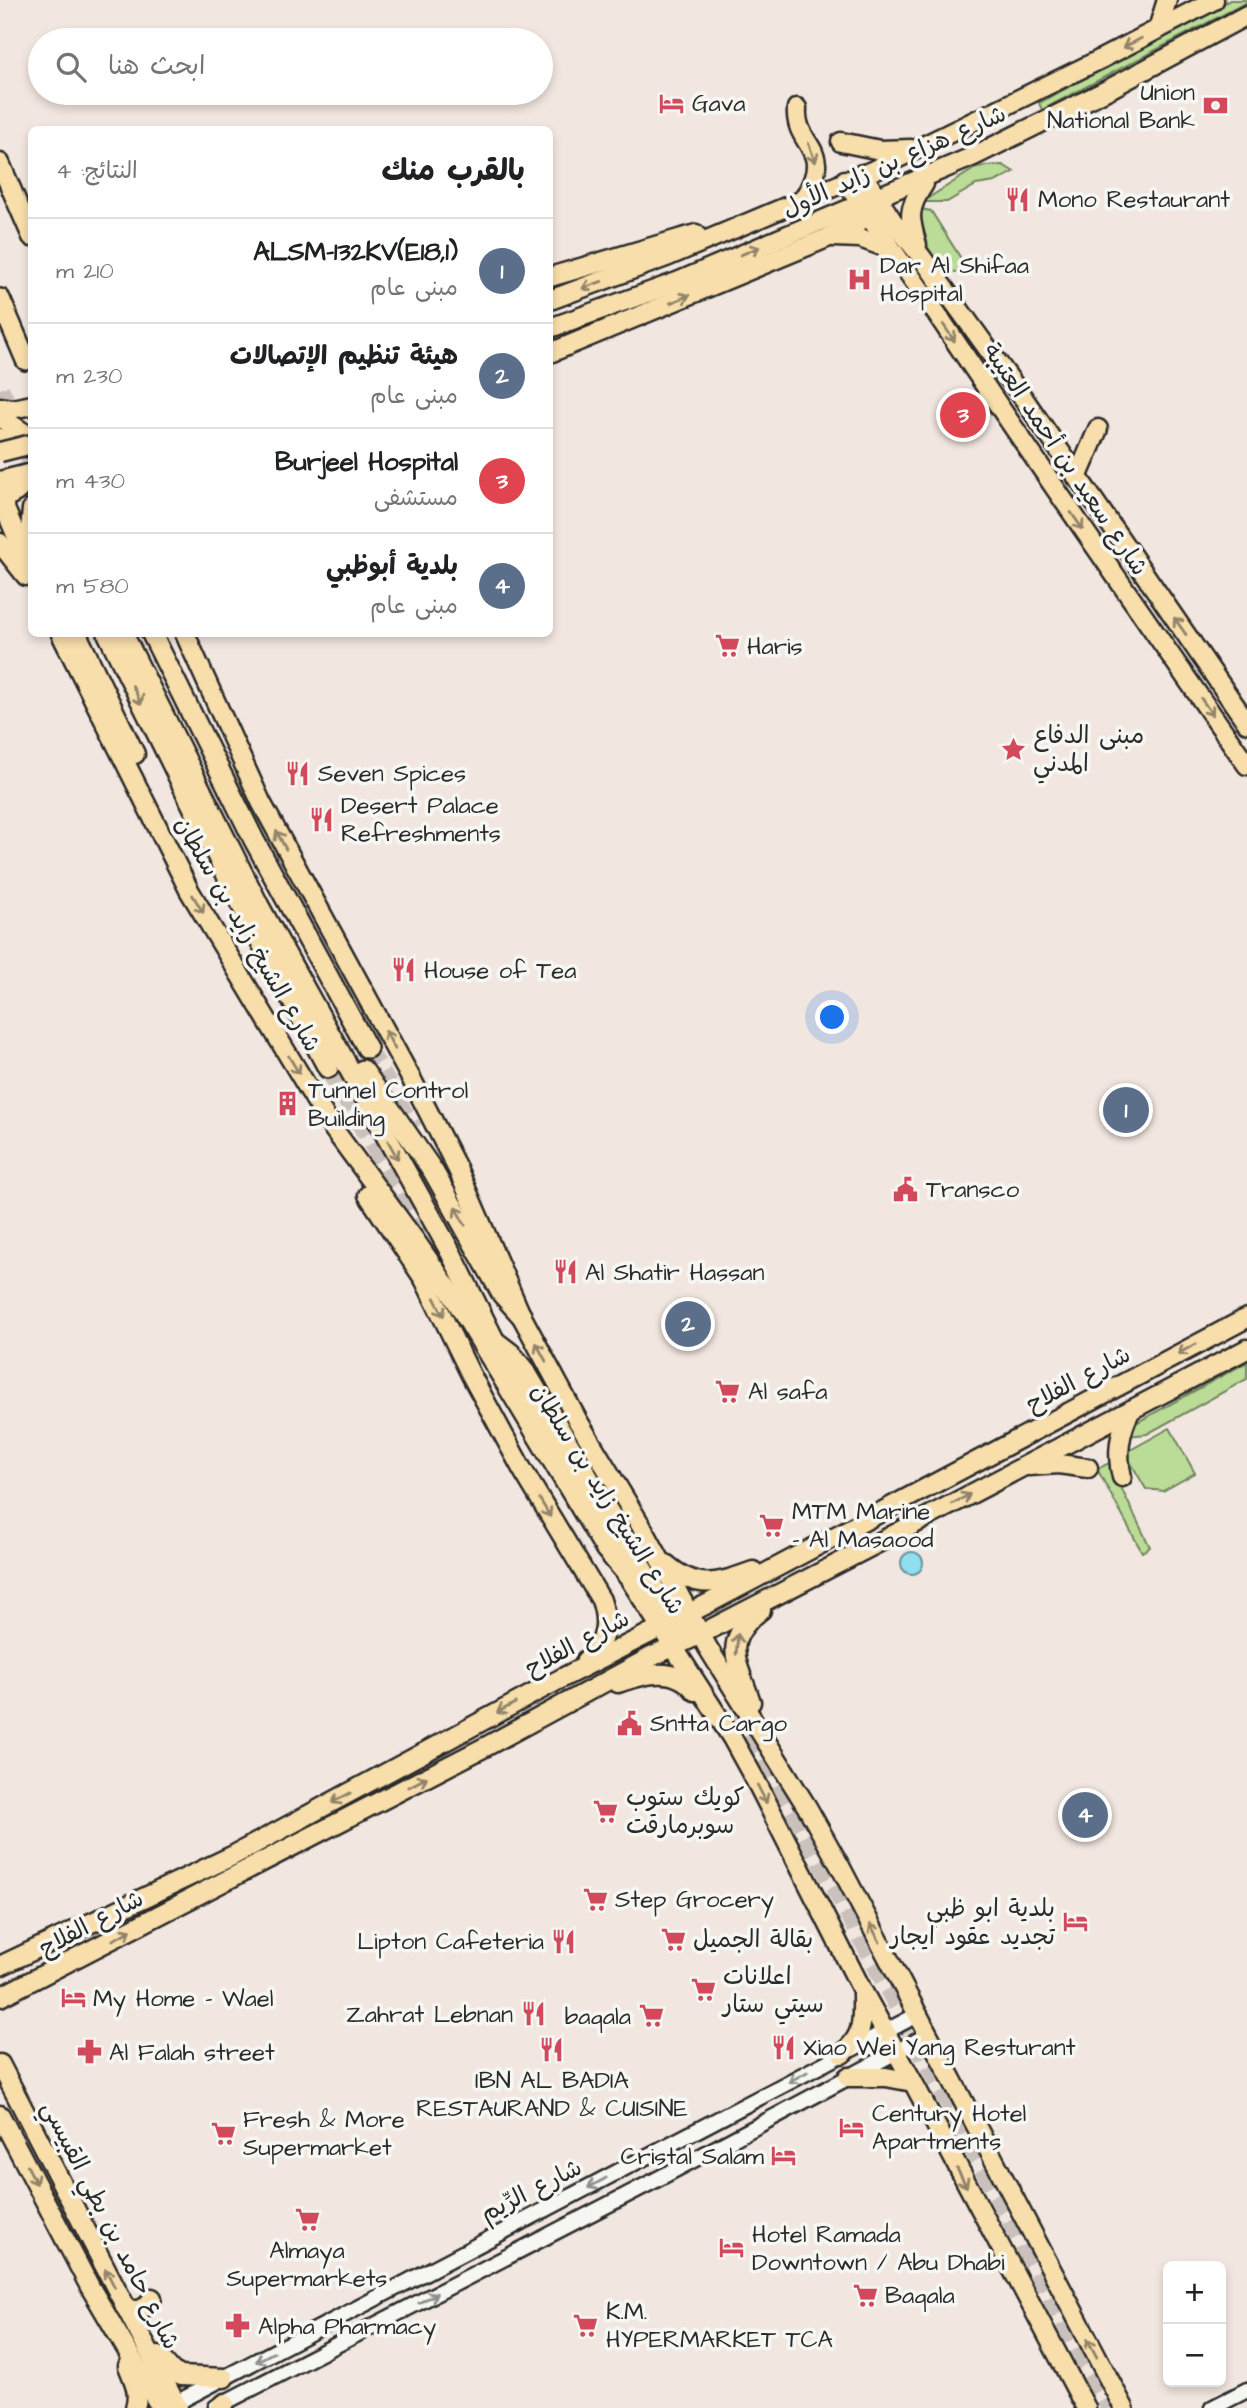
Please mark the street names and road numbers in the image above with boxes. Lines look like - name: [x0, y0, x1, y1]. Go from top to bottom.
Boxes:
- street label: شارع هزاع بن زايد الأول: [777, 96, 1012, 227]
- street label: شارع سعيد بن أحمد العتيبة: [974, 336, 1156, 583]
- street label: شارع الشيخ زايد بن سلطان: [166, 810, 329, 1059]
- street label: شارع الفلاح: [1020, 1338, 1137, 1422]
- street label: شارع الشيخ زايد بن سلطان: [522, 1377, 692, 1622]
- street label: شارع الفلاح: [519, 1602, 636, 1686]
- street label: شارع الفلاح: [33, 1882, 150, 1966]
- street label: شارع حامد بن بطي القبيسي: [30, 2095, 188, 2357]
- street label: شارع الرِّيم: [475, 2151, 588, 2231]

